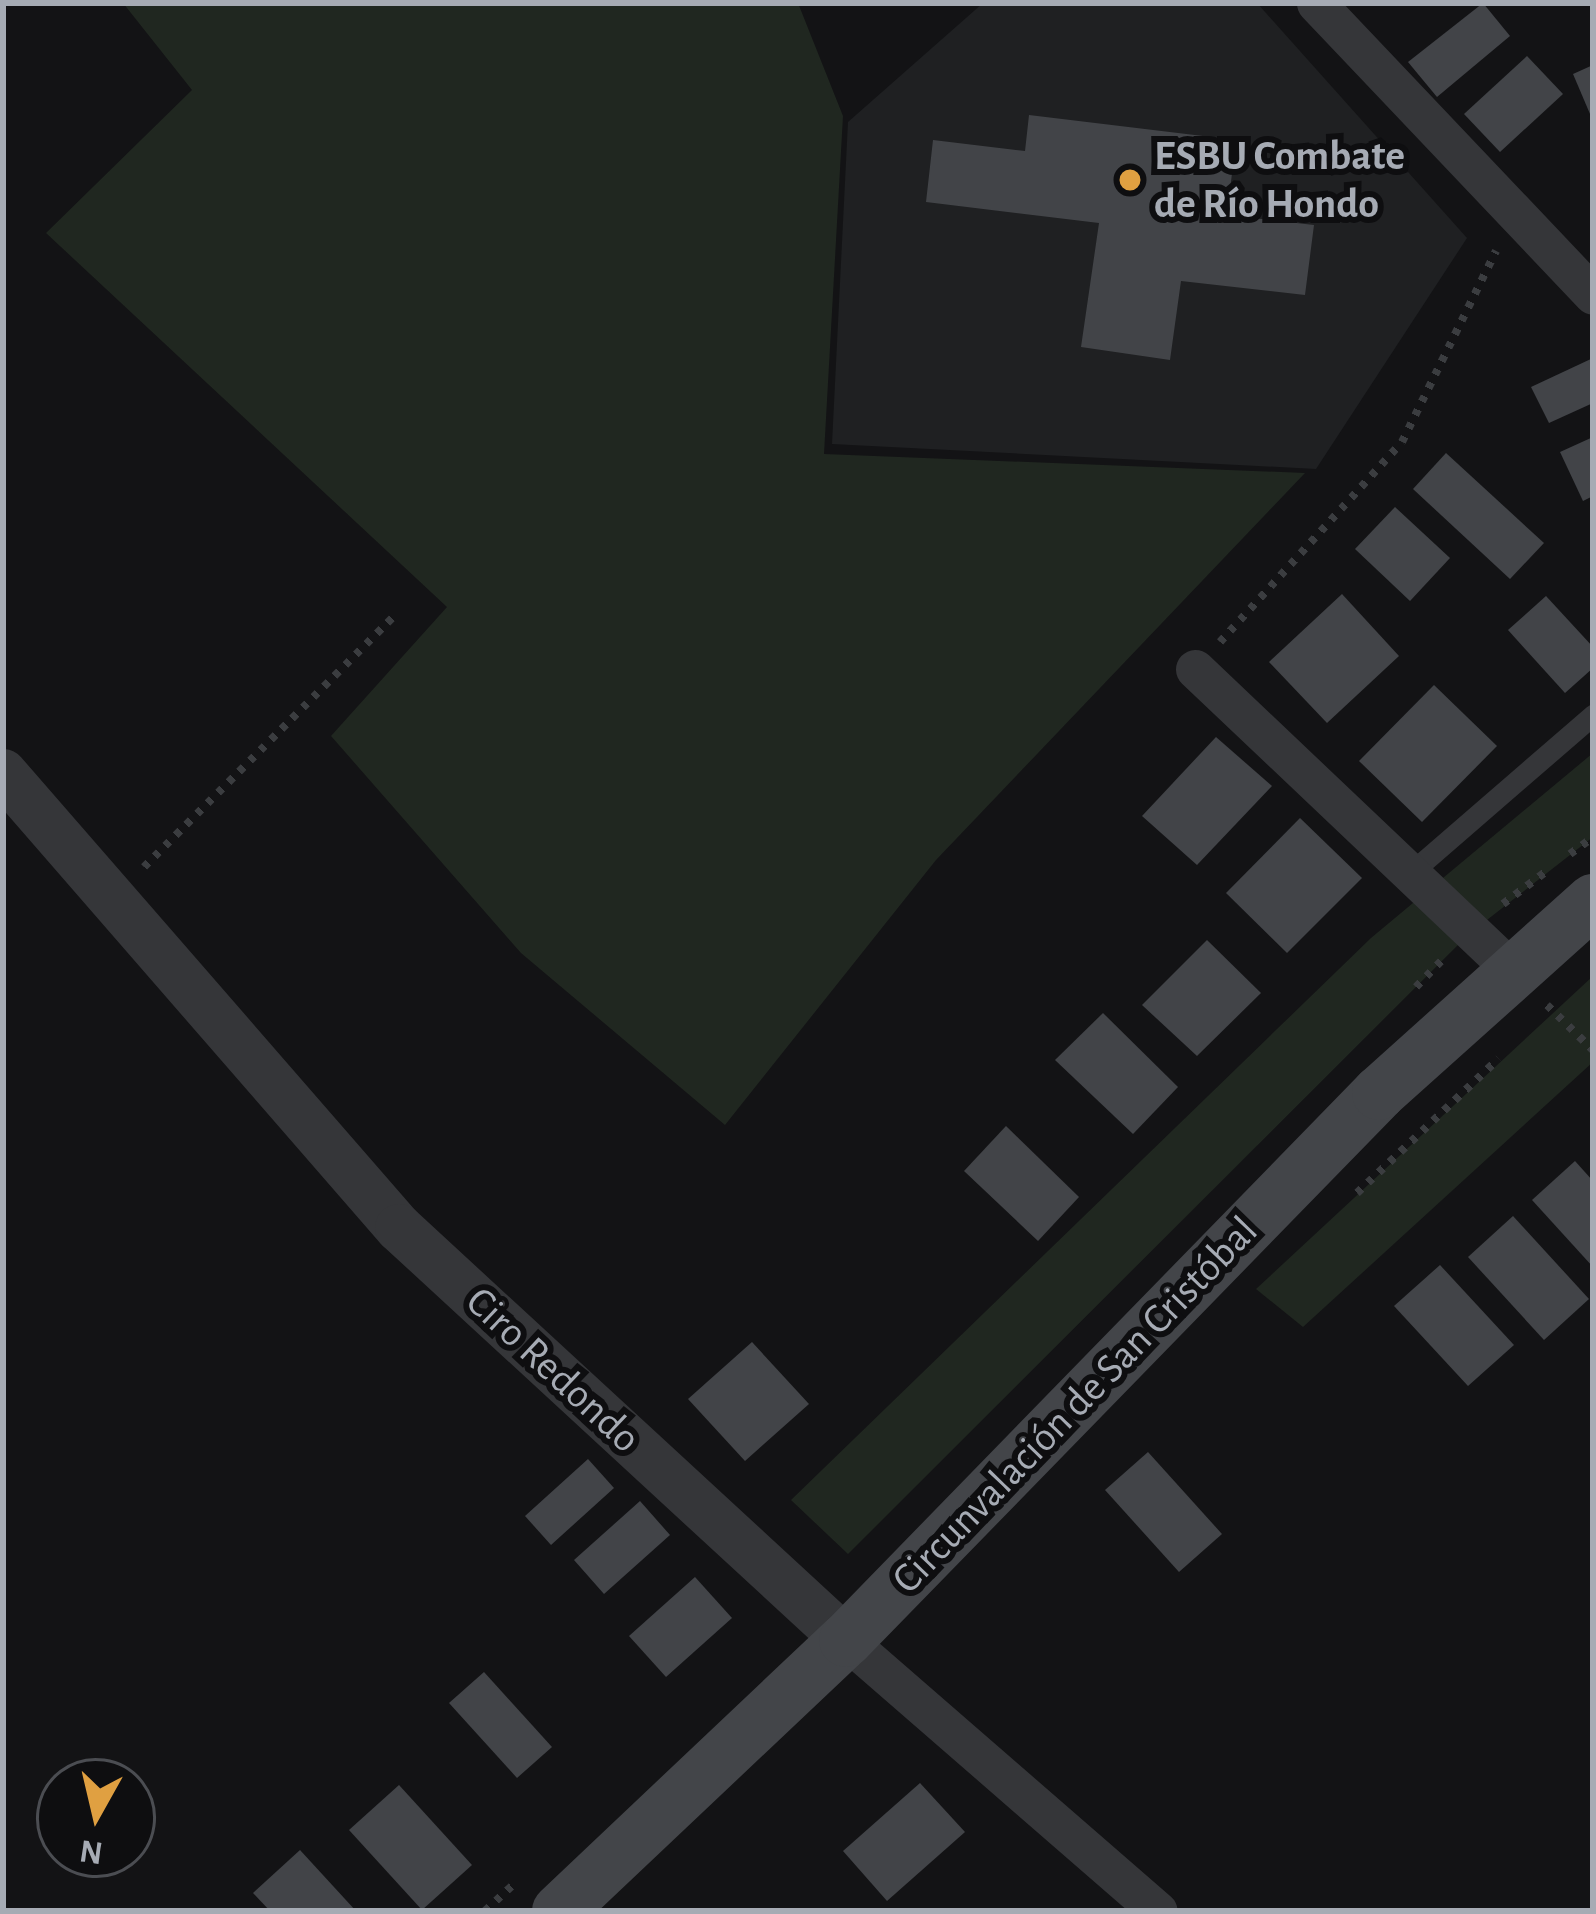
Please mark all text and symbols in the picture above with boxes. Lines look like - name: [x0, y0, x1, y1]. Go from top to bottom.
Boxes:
- place label: ESBU Combate de Río Hondo: [1154, 131, 1405, 230]
- marker: ESBU Combate de Río Hondo: [1117, 167, 1143, 193]
- street label: Circunvalación de San Cristóbal: [882, 1206, 1268, 1604]
- street label: Ciro Redondo: [455, 1276, 651, 1464]
- north arrow: [36, 1758, 156, 1878]
- text: N: [78, 1833, 105, 1869]

